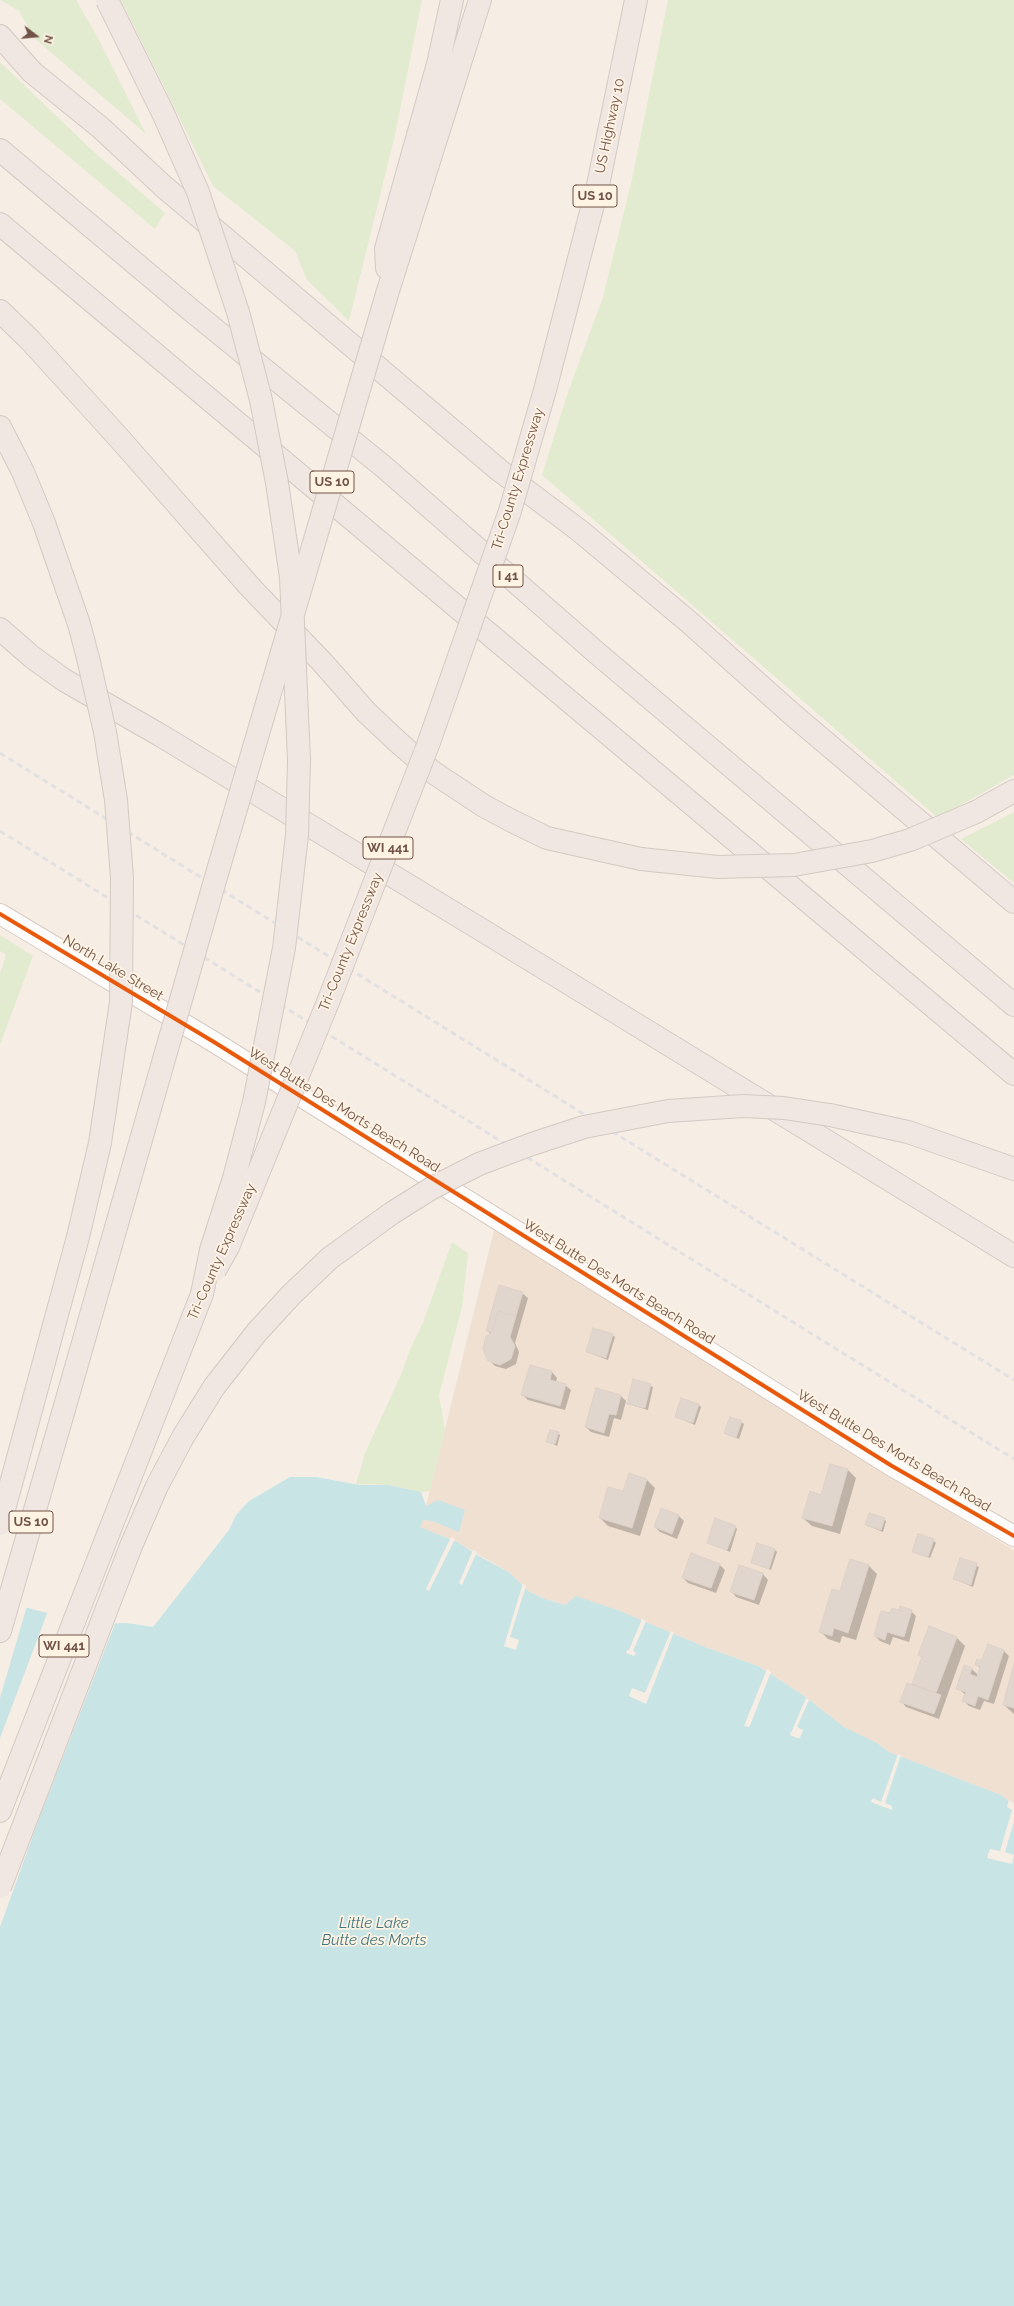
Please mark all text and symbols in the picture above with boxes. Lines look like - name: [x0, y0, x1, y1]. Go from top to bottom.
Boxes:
- north arrow: [16, 16, 56, 56]
- text: N: [41, 34, 55, 45]
- street label: US Highway 10: [592, 77, 628, 175]
- road number: US 10: [573, 185, 617, 207]
- street label: Tri-County Expressway: [488, 406, 548, 552]
- road number: US 10: [310, 471, 354, 493]
- road number: I 41: [493, 565, 523, 587]
- road number: WI 441: [363, 837, 413, 859]
- street label: Tri-County Expressway: [315, 870, 387, 1014]
- street label: North Lake Street: [60, 931, 166, 1005]
- street label: West Butte Des Morts Beach Road: [245, 1044, 443, 1176]
- street label: Tri-County Expressway: [184, 1181, 260, 1323]
- street label: West Butte Des Morts Beach Road: [520, 1216, 718, 1348]
- street label: West Butte Des Morts Beach Road: [794, 1386, 994, 1516]
- road number: US 10: [9, 1511, 53, 1533]
- road number: WI 441: [39, 1635, 89, 1657]
- water label: Little Lake Butte des Morts: [321, 1914, 427, 1949]

